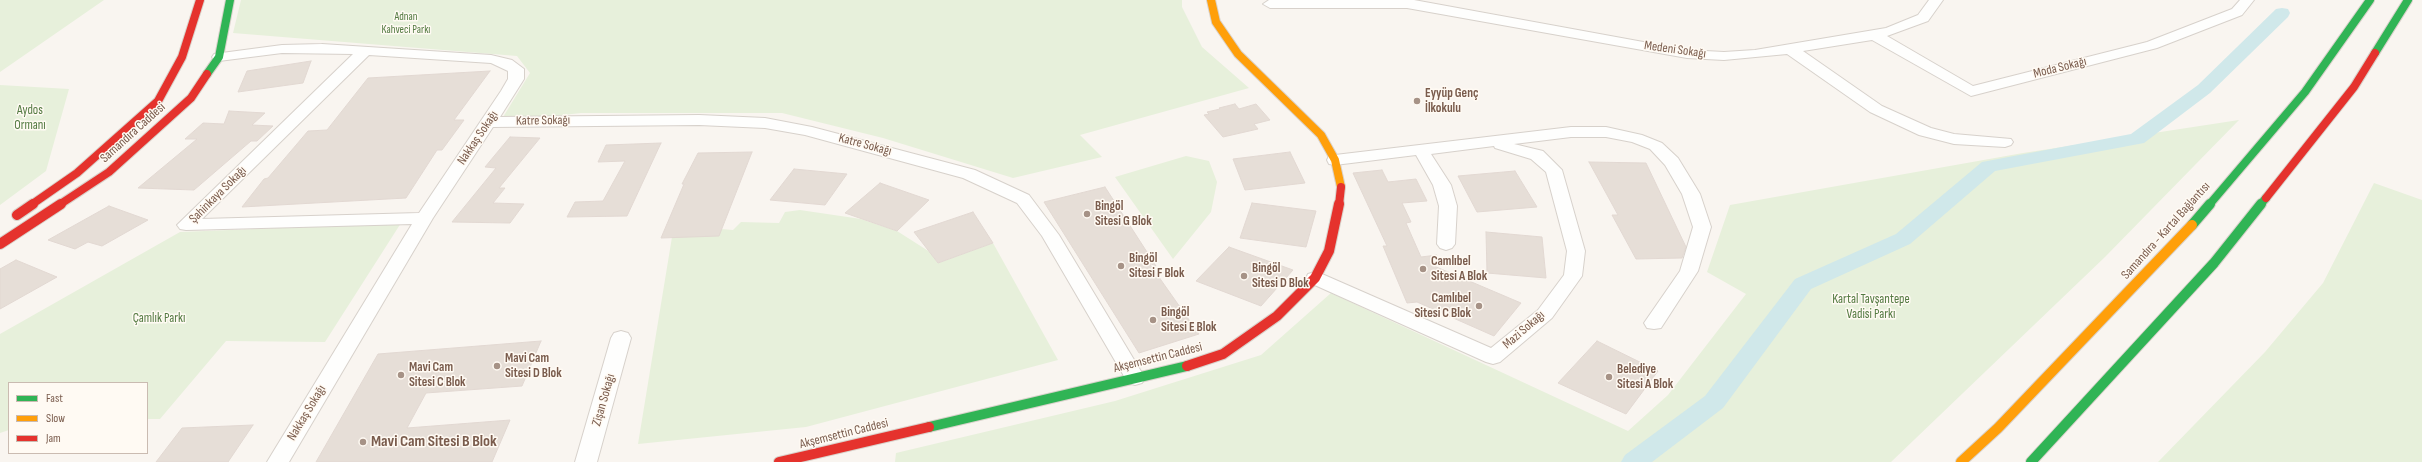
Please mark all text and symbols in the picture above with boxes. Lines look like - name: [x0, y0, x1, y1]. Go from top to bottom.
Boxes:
- park label: Adnan Kahveci Parkı: [382, 10, 430, 36]
- street label: Medeni Sokağı: [1643, 38, 1707, 62]
- street label: Moda Sokağı: [2032, 54, 2088, 82]
- place label: Eyyüp Genç İlkokulu: [1425, 86, 1478, 117]
- marker: Eyyüp Genç İlkokulu: [1412, 96, 1422, 106]
- street label: Samandıra Caddesi: [97, 100, 169, 166]
- park label: Aydos Ormanı: [14, 103, 46, 134]
- street label: Nakkaş Sokağı: [454, 108, 502, 168]
- street label: Katre Sokağı: [516, 113, 570, 129]
- street label: Katre Sokağı: [837, 130, 893, 160]
- street label: Şahinkaya Sokağı: [186, 163, 250, 227]
- street label: Samandıra - Kartal Bağlantısı: [2118, 179, 2214, 283]
- place label: Bingöl Sitesi G Blok: [1095, 199, 1152, 230]
- marker: Bingöl Sitesi G Blok: [1082, 209, 1092, 219]
- place label: Bingöl Sitesi F Blok: [1129, 251, 1184, 282]
- place label: Camlıbel Sitesi A Blok: [1431, 254, 1487, 285]
- marker: Bingöl Sitesi F Blok: [1116, 261, 1126, 271]
- place label: Bingöl Sitesi D Blok: [1252, 261, 1309, 292]
- marker: Camlıbel Sitesi A Blok: [1418, 264, 1428, 274]
- marker: Bingöl Sitesi D Blok: [1239, 271, 1249, 281]
- place label: Camlıbel Sitesi C Blok: [1414, 291, 1471, 322]
- park label: Kartal Tavşantepe Vadisi Parkı: [1832, 292, 1910, 323]
- marker: Camlıbel Sitesi C Blok: [1474, 301, 1484, 311]
- place label: Bingöl Sitesi E Blok: [1161, 305, 1217, 336]
- street label: Mazi Sokağı: [1500, 308, 1548, 352]
- park label: Çamlık Parkı: [133, 311, 185, 327]
- marker: Bingöl Sitesi E Blok: [1148, 315, 1158, 325]
- street label: Akşemsettin Caddesi: [1112, 339, 1204, 377]
- place label: Mavi Cam Sitesi D Blok: [505, 351, 562, 382]
- place label: Mavi Cam Sitesi C Blok: [409, 360, 466, 391]
- marker: Mavi Cam Sitesi D Blok: [492, 361, 502, 371]
- place label: Belediye Sitesi A Blok: [1617, 362, 1673, 393]
- marker: Mavi Cam Sitesi C Blok: [396, 370, 406, 380]
- street label: Zişan Sokağı: [589, 372, 619, 428]
- marker: Belediye Sitesi A Blok: [1604, 372, 1614, 382]
- legend: [8, 382, 148, 454]
- street label: Nakkaş Sokağı: [284, 382, 330, 444]
- text: Fast: [46, 391, 63, 406]
- text: Slow: [46, 411, 65, 426]
- street label: Akşemsettin Caddesi: [798, 415, 890, 453]
- text: Jam: [46, 431, 61, 446]
- place label: Mavi Cam Sitesi B Blok: [371, 432, 497, 452]
- marker: Mavi Cam Sitesi B Blok: [358, 437, 368, 447]

